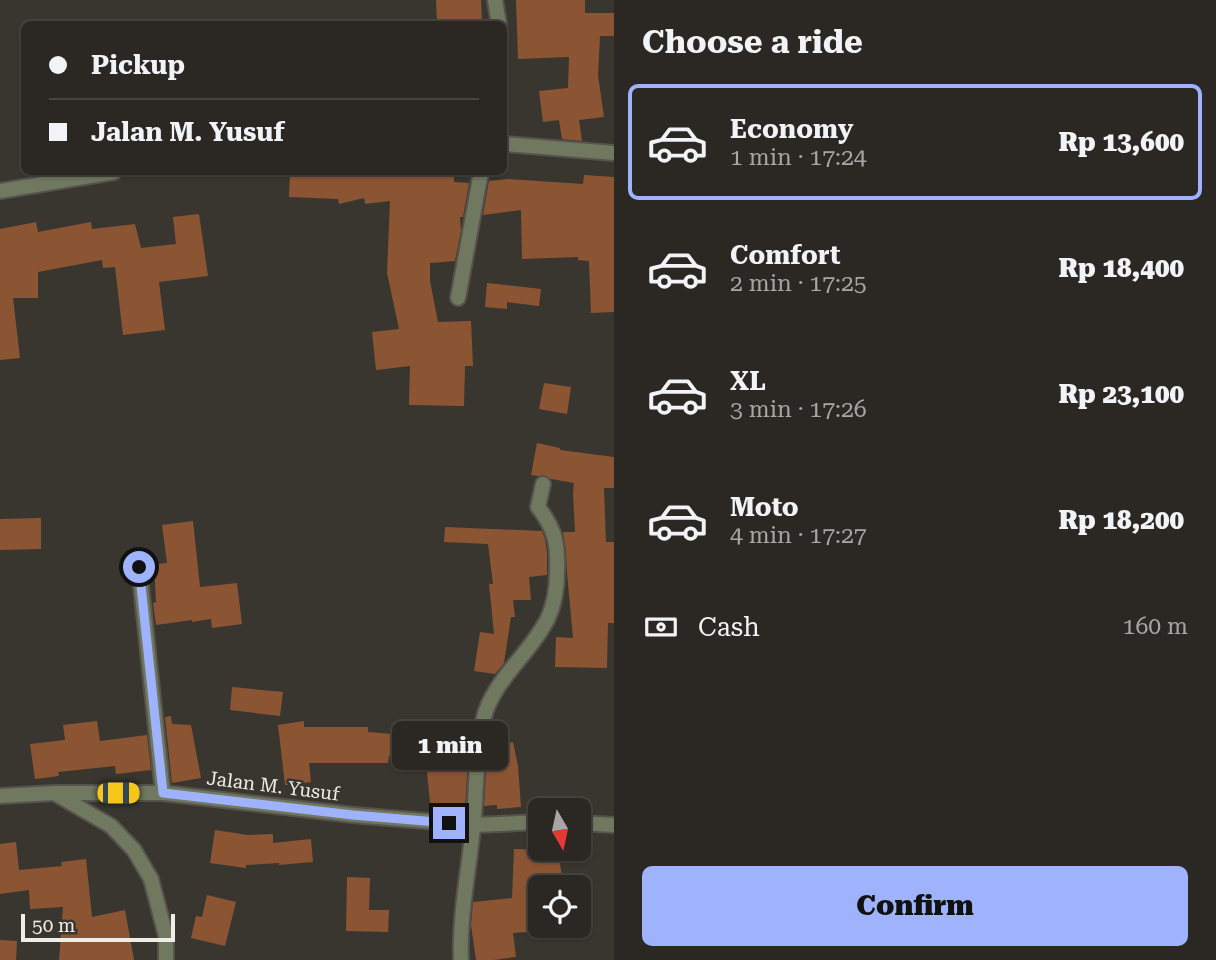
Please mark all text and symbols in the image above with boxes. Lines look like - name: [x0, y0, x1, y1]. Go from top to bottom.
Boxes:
- text: Choose a ride: [642, 23, 863, 61]
- text: Pickup: [91, 50, 185, 80]
- icon: car: [646, 111, 709, 174]
- text: Economy: [730, 114, 853, 144]
- text: Jalan M. Yusuf: [91, 117, 284, 147]
- text: Rp 13,600: [1058, 127, 1184, 157]
- text: 1 min · 17:24: [730, 144, 867, 171]
- icon: car: [646, 237, 709, 300]
- text: Comfort: [730, 240, 840, 270]
- text: Rp 18,400: [1058, 253, 1184, 283]
- text: 2 min · 17:25: [730, 270, 867, 297]
- icon: car: [646, 363, 709, 426]
- text: XL: [730, 366, 766, 396]
- text: Rp 23,100: [1058, 379, 1184, 409]
- text: 3 min · 17:26: [730, 396, 867, 423]
- icon: car: [646, 489, 709, 552]
- text: Moto: [730, 492, 799, 522]
- text: Rp 18,200: [1058, 505, 1184, 535]
- text: 4 min · 17:27: [730, 522, 867, 549]
- route start: [123, 551, 155, 583]
- icon: cash: [642, 608, 680, 646]
- text: Cash: [698, 612, 760, 642]
- text: 160 m: [1123, 613, 1188, 640]
- callout: 1 min: [391, 722, 507, 770]
- text: 1 min: [418, 732, 482, 759]
- street label: Jalan M. Yusuf: [205, 766, 341, 806]
- car: [98, 783, 140, 804]
- north arrow: [528, 798, 592, 861]
- map controls: [528, 798, 591, 938]
- route end: [433, 807, 465, 839]
- button: Confirm: [642, 866, 1188, 946]
- button: locate: [528, 875, 591, 938]
- scale bar: [21, 911, 175, 943]
- text: 50 m: [32, 914, 75, 937]

